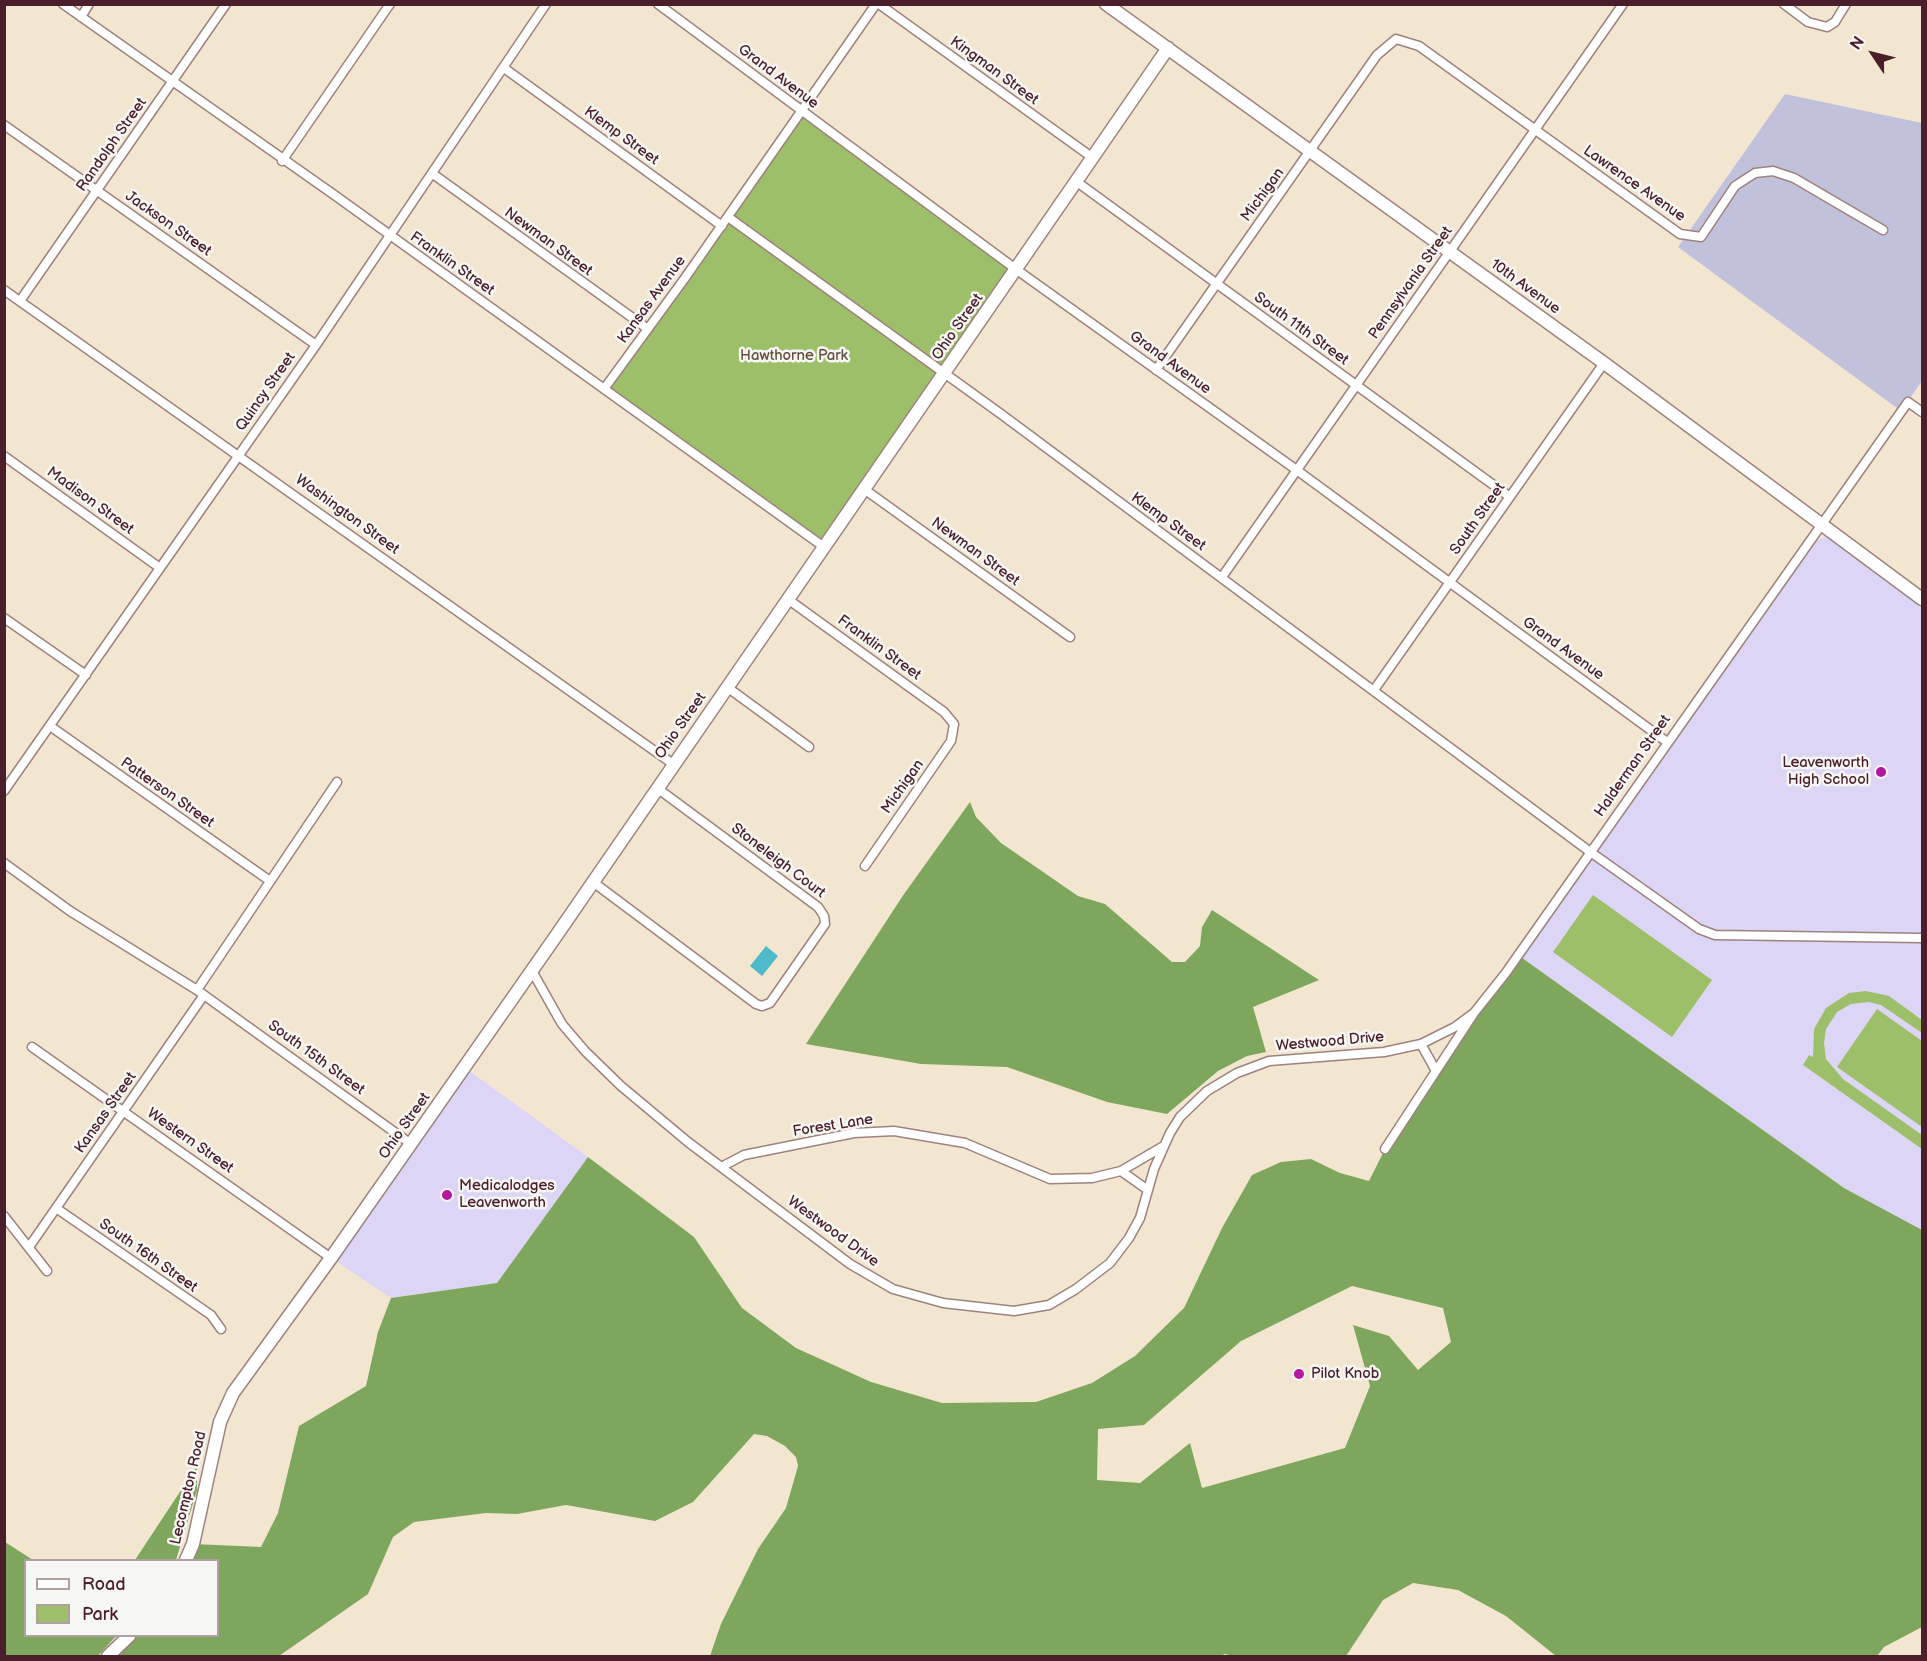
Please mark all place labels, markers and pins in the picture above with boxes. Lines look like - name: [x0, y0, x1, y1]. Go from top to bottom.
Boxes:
- place label: Leavenworth High School: [1782, 754, 1869, 789]
- marker: Leavenworth High School: [1874, 765, 1888, 779]
- place label: Medicalodges Leavenworth: [459, 1177, 555, 1212]
- marker: Medicalodges Leavenworth: [440, 1188, 454, 1202]
- place label: Pilot Knob: [1311, 1365, 1379, 1383]
- marker: Pilot Knob: [1292, 1367, 1306, 1381]

